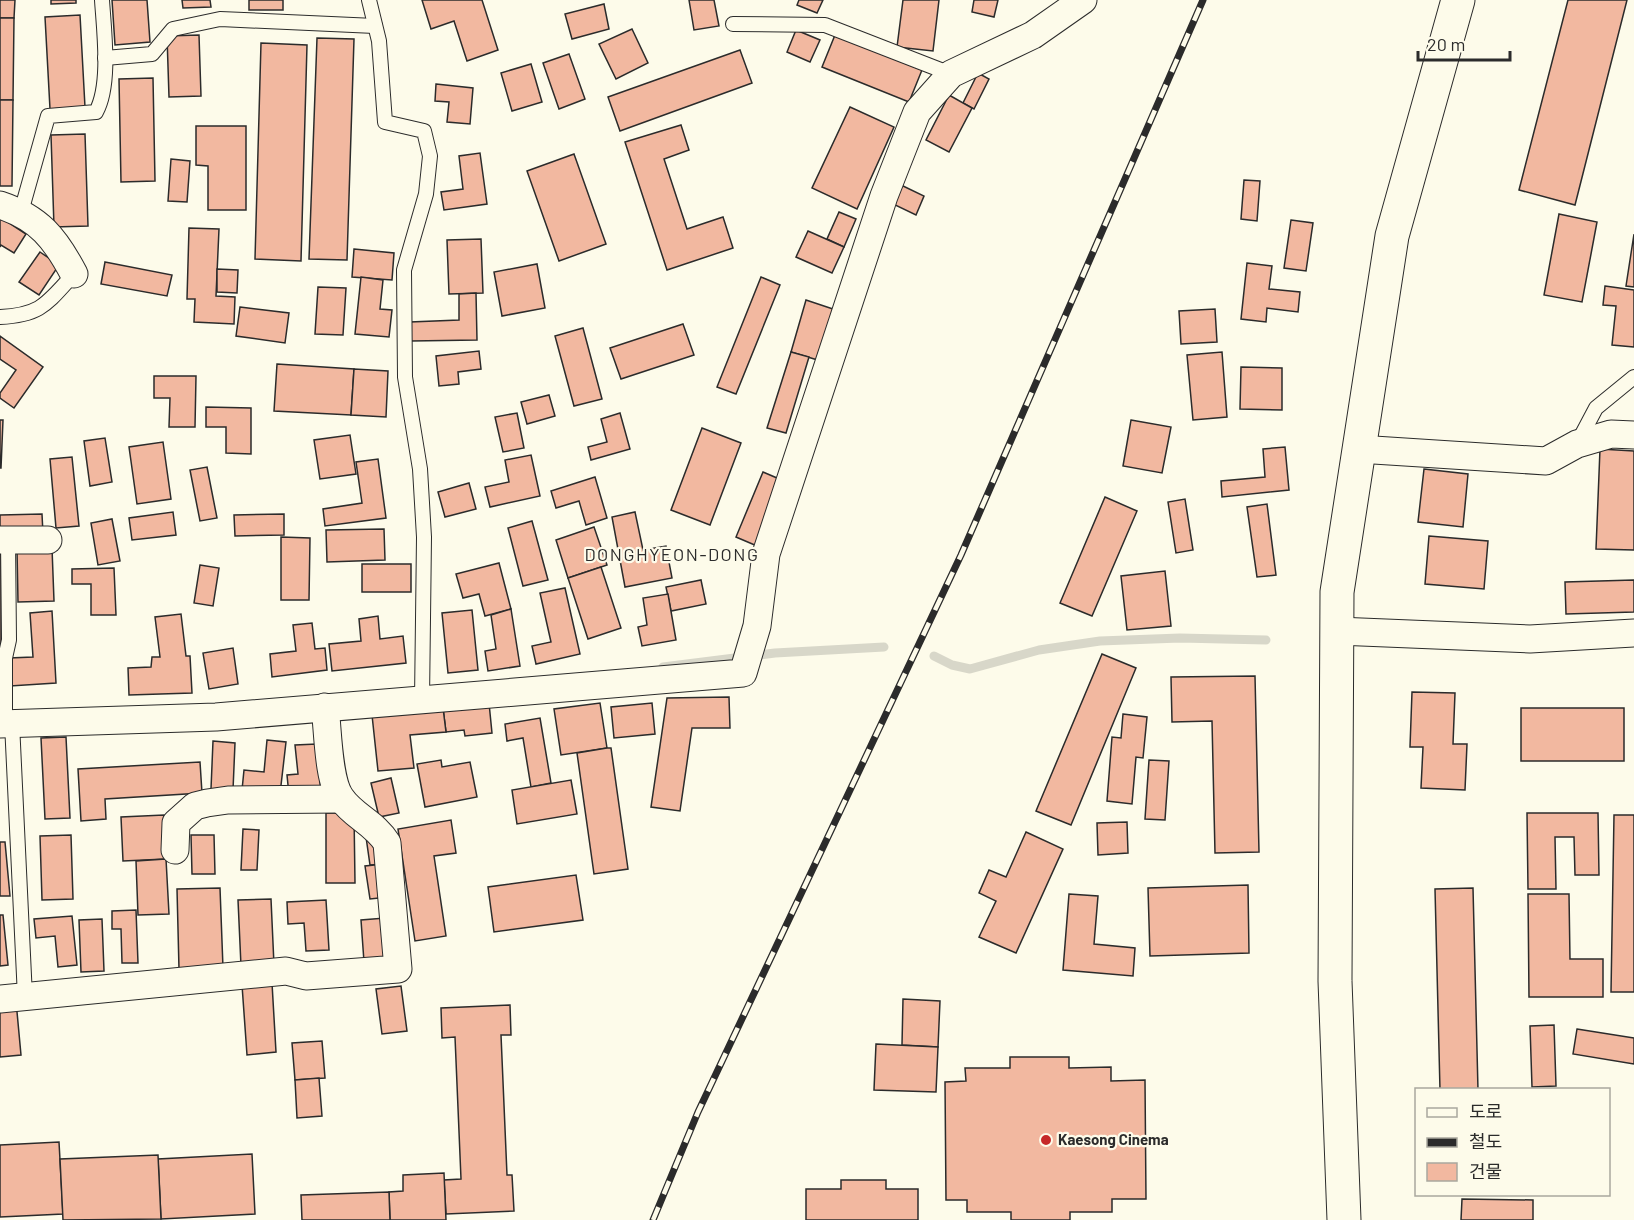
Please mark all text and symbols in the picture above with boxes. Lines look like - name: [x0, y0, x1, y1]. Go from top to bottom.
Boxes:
- scale bar: [1418, 24, 1510, 62]
- text: 20 m: [1427, 33, 1465, 55]
- district label: DONGHYEON-DONG: [584, 543, 760, 565]
- legend: [1415, 1088, 1610, 1196]
- text: 도로: [1469, 1100, 1502, 1122]
- place label: Kaesong Cinema: [1058, 1130, 1169, 1148]
- text: 철도: [1469, 1130, 1502, 1152]
- marker: Kaesong Cinema: [1039, 1133, 1053, 1147]
- text: 건물: [1469, 1160, 1502, 1182]

